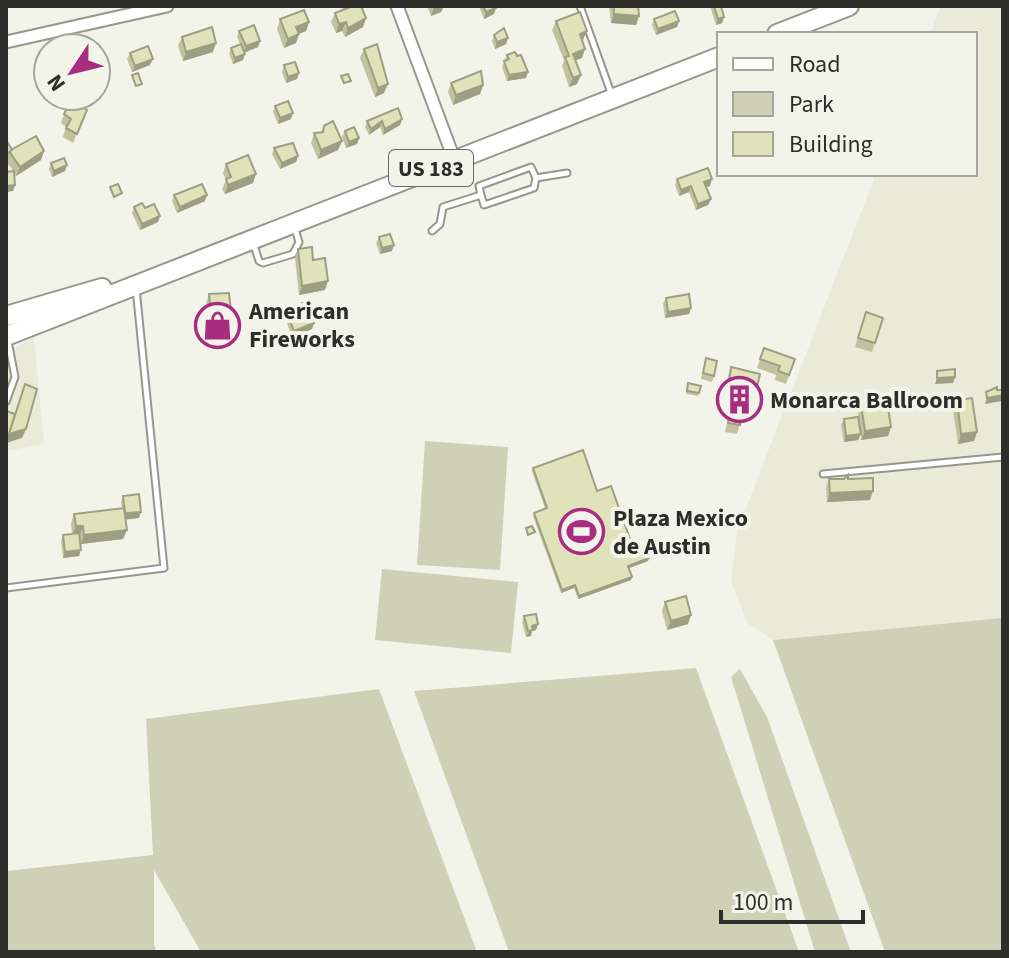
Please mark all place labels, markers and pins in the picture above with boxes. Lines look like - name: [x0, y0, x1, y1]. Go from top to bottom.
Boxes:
- place label: American Fireworks: [248, 294, 355, 357]
- shop icon: American Fireworks: [194, 301, 242, 349]
- building icon: Monarca Ballroom: [715, 376, 763, 424]
- place label: Monarca Ballroom: [770, 383, 963, 418]
- place label: Plaza Mexico de Austin: [613, 501, 748, 564]
- sports icon: Plaza Mexico de Austin: [558, 508, 606, 556]

